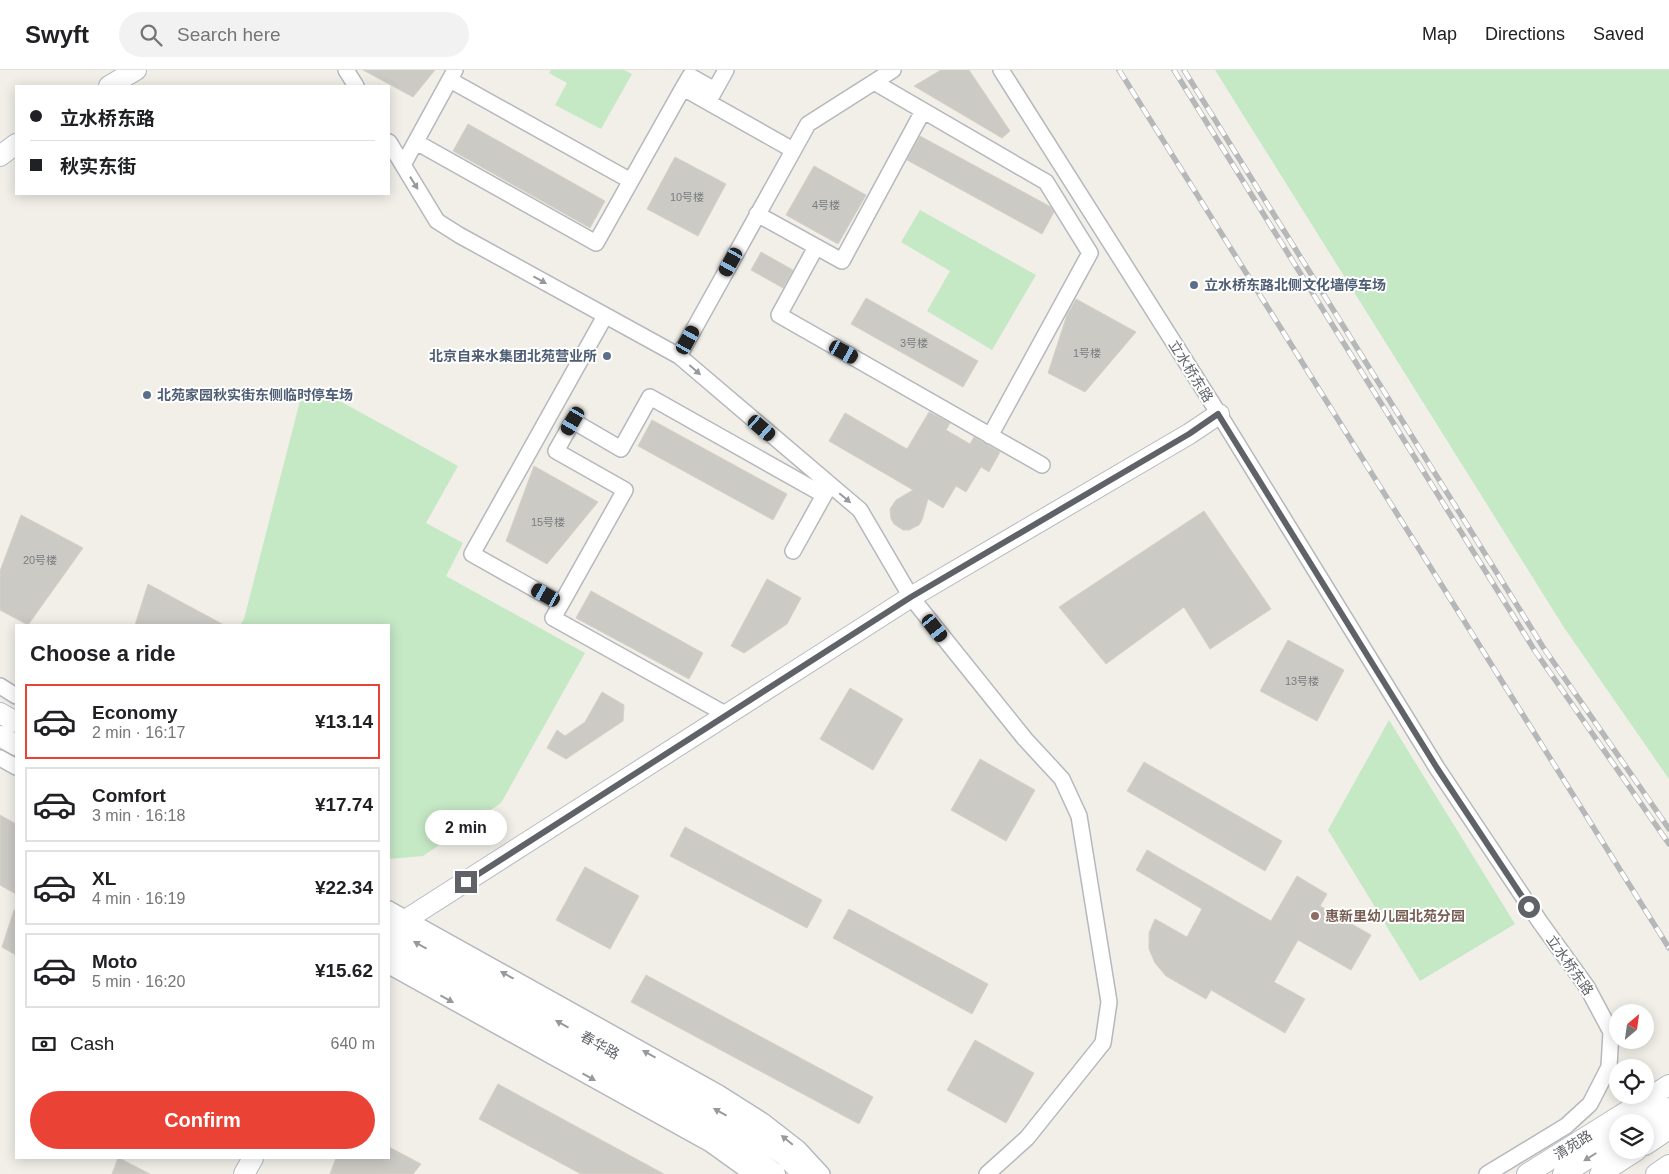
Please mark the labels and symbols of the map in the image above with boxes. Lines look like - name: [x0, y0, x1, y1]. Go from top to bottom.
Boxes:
- one-way arrow: [410, 177, 419, 190]
- house number: 10号楼: [670, 191, 704, 203]
- house number: 4号楼: [812, 199, 840, 211]
- car: [717, 245, 744, 279]
- one-way arrow: [533, 275, 547, 284]
- place label: 立水桥东路北侧文化墙停车场: [1204, 277, 1386, 293]
- marker: 立水桥东路北侧文化墙停车场: [1188, 279, 1200, 291]
- car: [674, 323, 701, 357]
- house number: 3号楼: [900, 337, 928, 349]
- street label: 立水桥东路: [1166, 337, 1216, 405]
- car: [827, 338, 860, 366]
- house number: 1号楼: [1073, 347, 1101, 359]
- place label: 北京自来水集团北苑营业所: [429, 348, 597, 364]
- marker: 北京自来水集团北苑营业所: [601, 350, 613, 362]
- one-way arrow: [689, 364, 701, 376]
- place label: 北苑家园秋实街东侧临时停车场: [157, 387, 353, 403]
- marker: 北苑家园秋实街东侧临时停车场: [141, 389, 153, 401]
- car: [559, 404, 586, 438]
- car: [745, 412, 778, 444]
- one-way arrow: [839, 492, 851, 504]
- house number: 15号楼: [531, 516, 565, 528]
- house number: 20号楼: [23, 554, 57, 566]
- car: [529, 581, 562, 609]
- car: [919, 612, 950, 644]
- house number: 13号楼: [1285, 675, 1319, 687]
- callout: 2 min: [425, 810, 507, 844]
- route end: [455, 871, 477, 893]
- route start: [1518, 896, 1540, 918]
- place label: 惠新里幼儿园北苑分园: [1325, 908, 1465, 924]
- marker: 惠新里幼儿园北苑分园: [1309, 910, 1321, 922]
- street label: 立水桥东路: [1543, 932, 1597, 998]
- one-way arrow: [414, 941, 427, 950]
- one-way arrow: [501, 971, 514, 980]
- one-way arrow: [440, 994, 453, 1003]
- north arrow: [1609, 1004, 1654, 1049]
- one-way arrow: [555, 1020, 570, 1028]
- street label: 春华路: [578, 1028, 622, 1062]
- one-way arrow: [643, 1050, 656, 1059]
- one-way arrow: [582, 1073, 596, 1081]
- one-way arrow: [713, 1107, 726, 1116]
- street label: 清苑路: [1551, 1127, 1595, 1163]
- one-way arrow: [781, 1134, 794, 1145]
- one-way arrow: [1584, 1152, 1597, 1162]

